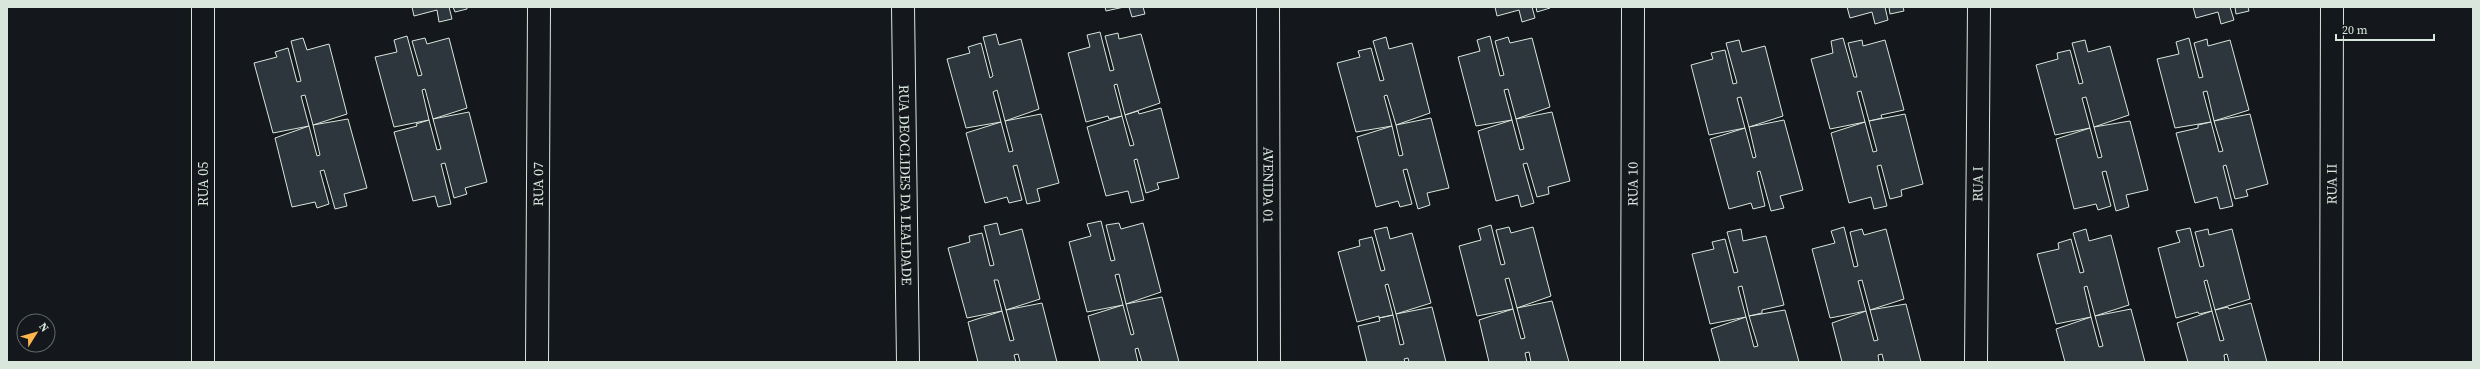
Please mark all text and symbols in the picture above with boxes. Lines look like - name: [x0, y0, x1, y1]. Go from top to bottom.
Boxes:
- scale bar: [2336, 16, 2434, 42]
- text: 20 m: [2342, 22, 2368, 38]
- street label: RUA DEOCLIDES DA LEALDADE: [894, 85, 917, 285]
- street label: AVENIDA 01: [1258, 147, 1279, 223]
- street label: RUA 05: [193, 162, 213, 206]
- street label: RUA 07: [528, 162, 548, 206]
- street label: RUA 10: [1622, 162, 1643, 206]
- street label: RUA II: [2321, 164, 2342, 204]
- street label: RUA I: [1967, 166, 1988, 202]
- north arrow: [16, 313, 56, 353]
- text: N: [35, 320, 52, 335]

